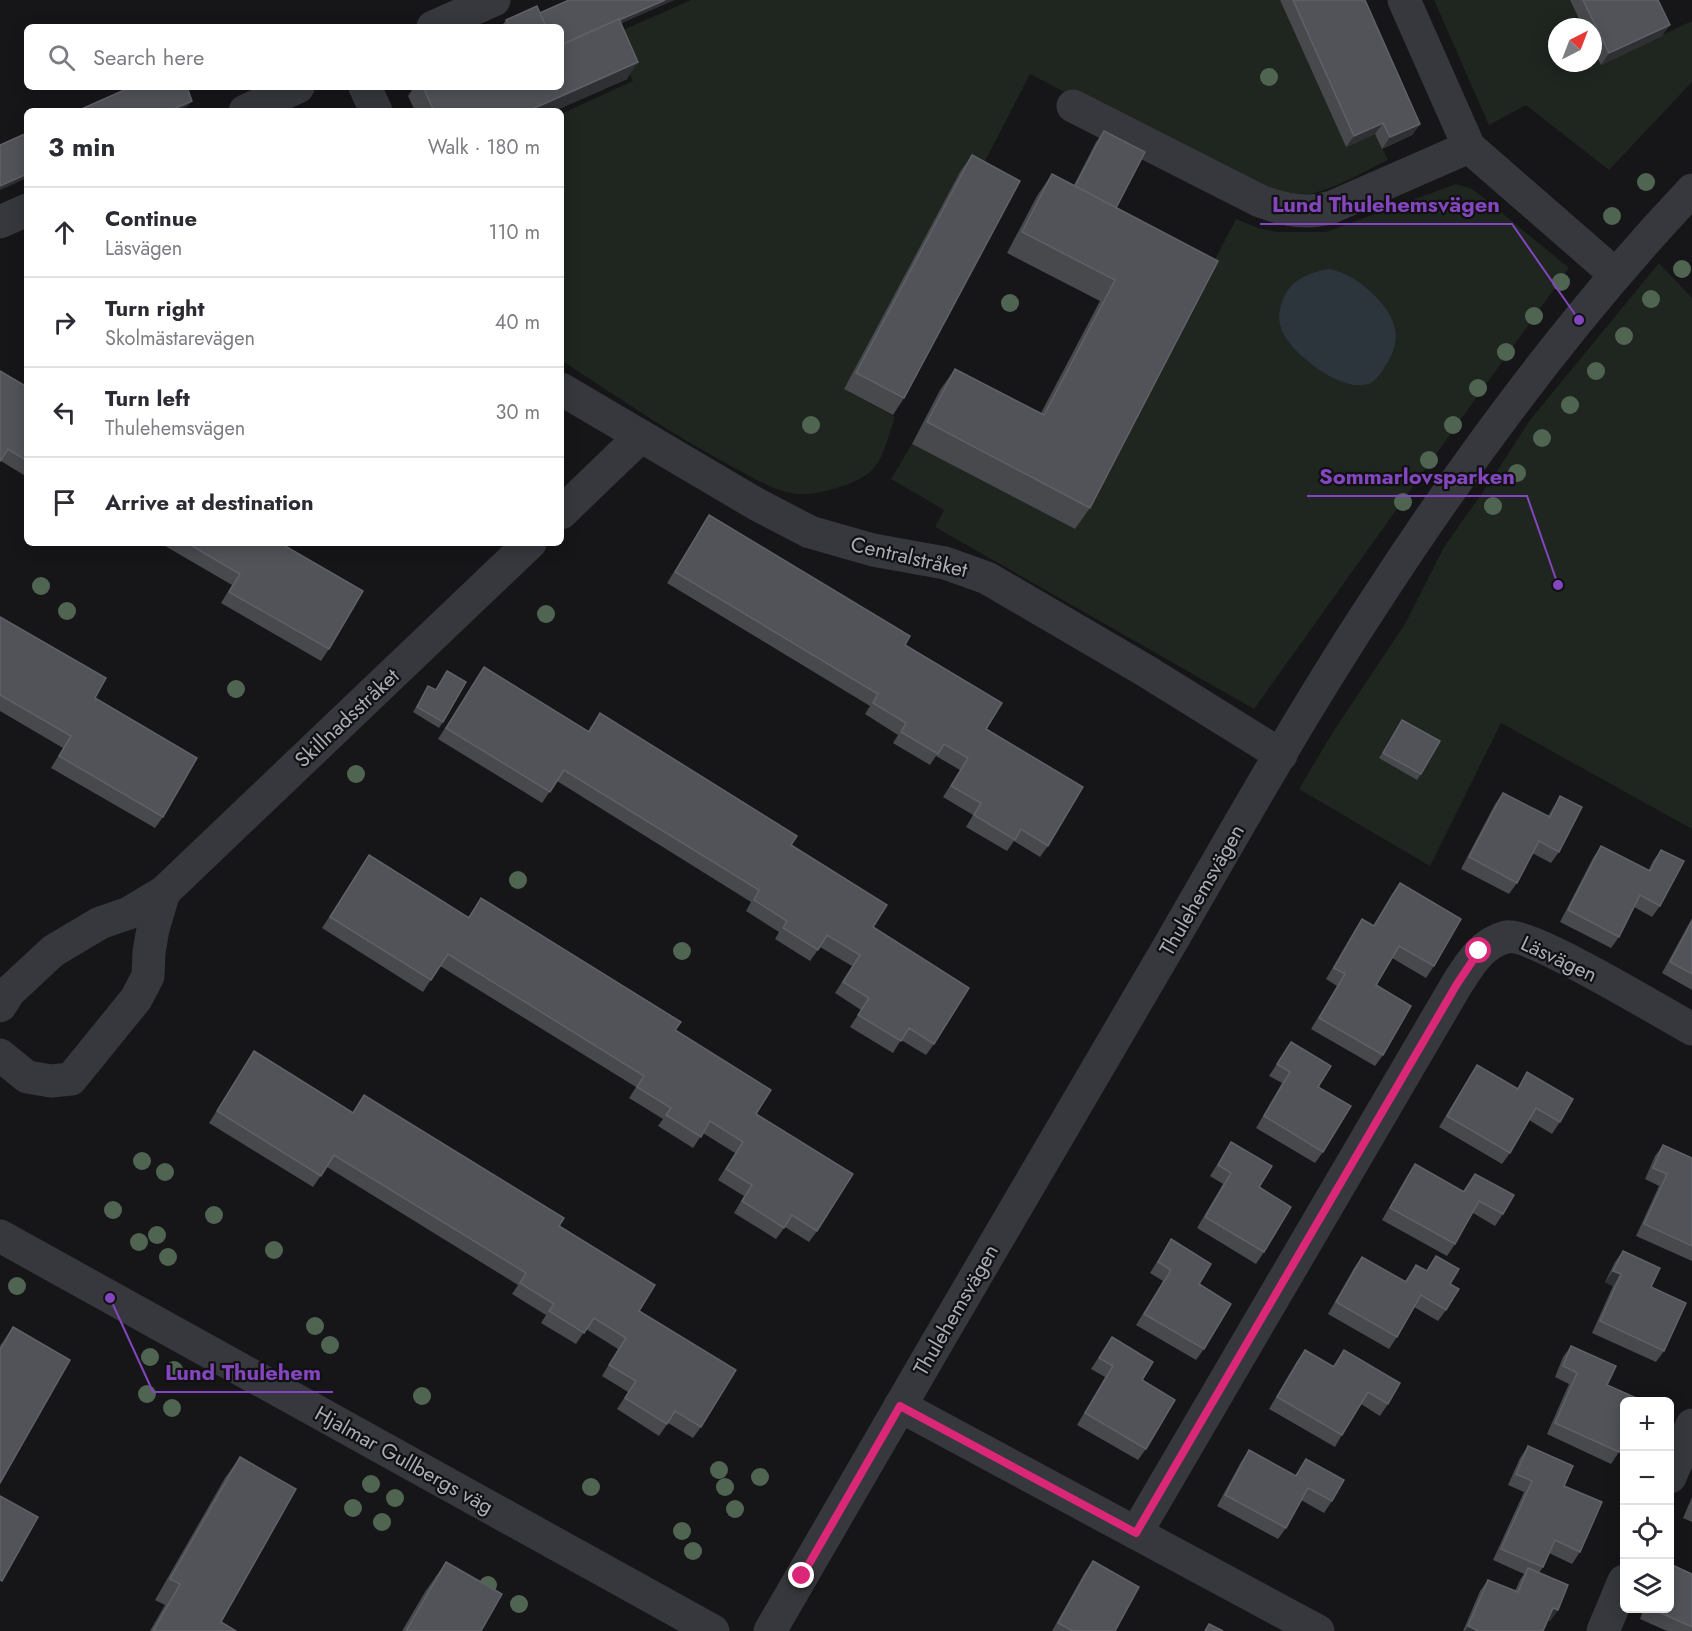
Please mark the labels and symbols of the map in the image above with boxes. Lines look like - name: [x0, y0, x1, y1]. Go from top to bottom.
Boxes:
- north arrow: [1548, 18, 1602, 72]
- callout: Lund Thulehemsvägen: [1260, 184, 1512, 224]
- text: Lund Thulehemsvägen: [1272, 188, 1500, 220]
- callout: Sommarlovsparken: [1307, 456, 1527, 496]
- text: Sommarlovsparken: [1319, 460, 1515, 492]
- street label: Centralstråket: [848, 529, 970, 585]
- street label: Skillnadsstråket: [288, 662, 406, 774]
- street label: Thulehemsvägen: [1152, 819, 1252, 961]
- street label: Läsvägen: [1516, 928, 1602, 990]
- route start: [1465, 937, 1491, 963]
- street label: Thulehemsvägen: [906, 1239, 1006, 1381]
- callout: Lund Thulehem: [153, 1352, 333, 1392]
- text: Lund Thulehem: [165, 1356, 321, 1388]
- street label: Hjalmar Gullbergs väg: [309, 1398, 499, 1522]
- route end: [788, 1562, 814, 1588]

